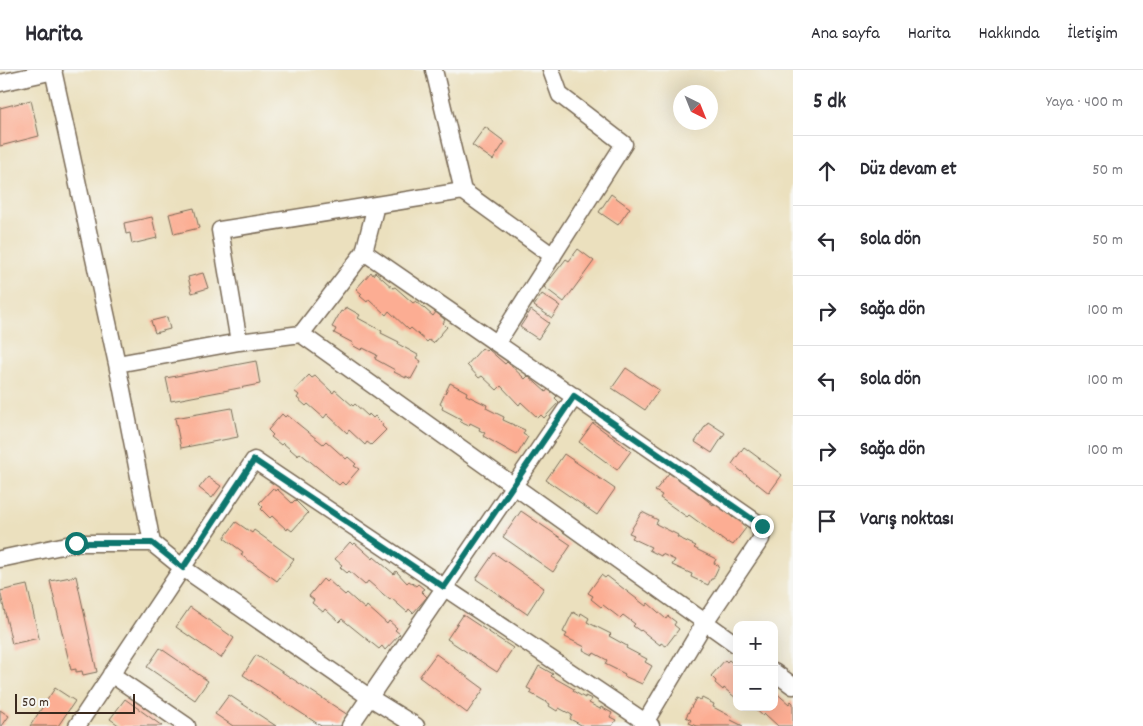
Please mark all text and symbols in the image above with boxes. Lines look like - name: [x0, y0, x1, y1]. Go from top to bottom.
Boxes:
- text: Harita: [25, 18, 82, 52]
- text: Ana sayfa: [811, 22, 880, 47]
- text: Harita: [908, 22, 950, 47]
- text: Hakkında: [978, 22, 1039, 47]
- text: İletişim: [1067, 22, 1118, 47]
- north arrow: [673, 85, 718, 130]
- text: 5 dk: [813, 88, 846, 118]
- text: Yaya · 400 m: [1046, 91, 1123, 114]
- icon: ahead: [813, 157, 841, 185]
- text: Düz devam et: [860, 157, 956, 184]
- text: 50 m: [1092, 159, 1123, 182]
- icon: left: [813, 227, 841, 255]
- text: Sola dön: [860, 227, 921, 254]
- text: 50 m: [1092, 229, 1123, 252]
- icon: right: [813, 297, 841, 325]
- text: Sağa dön: [860, 297, 925, 324]
- text: 100 m: [1087, 299, 1123, 322]
- icon: left: [813, 367, 841, 395]
- text: Sola dön: [860, 367, 921, 394]
- text: 100 m: [1087, 369, 1123, 392]
- icon: right: [813, 437, 841, 465]
- text: Sağa dön: [860, 437, 925, 464]
- text: 100 m: [1087, 439, 1123, 462]
- icon: arrive: [813, 507, 841, 535]
- text: Varış noktası: [860, 507, 954, 534]
- route end: [751, 515, 774, 538]
- route start: [65, 532, 88, 555]
- map controls: [733, 621, 778, 711]
- button: +: [733, 621, 778, 666]
- button: −: [733, 666, 778, 711]
- scale bar: [15, 691, 135, 714]
- text: 50 m: [22, 693, 49, 713]

